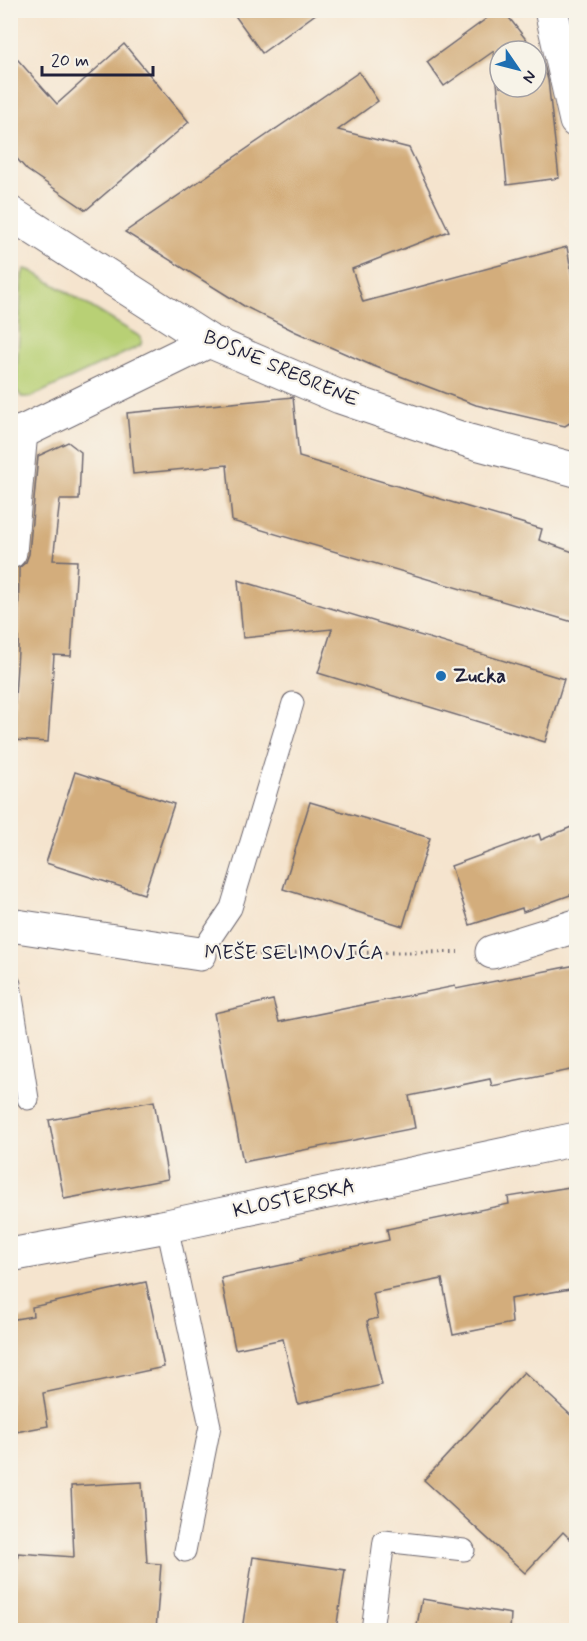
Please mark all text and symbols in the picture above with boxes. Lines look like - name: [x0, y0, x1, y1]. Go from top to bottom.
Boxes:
- scale bar: [42, 39, 153, 77]
- north arrow: [488, 39, 548, 99]
- text: 20 m: [51, 49, 89, 73]
- text: N: [517, 66, 541, 87]
- street label: BOSNE SREBRENE: [199, 324, 363, 414]
- place label: Zucka: [453, 663, 506, 690]
- marker: Zucka: [434, 669, 448, 683]
- street label: MEŠE SELIMOVIĆA: [204, 939, 384, 967]
- street label: KLOSTERSKA: [230, 1173, 358, 1225]

